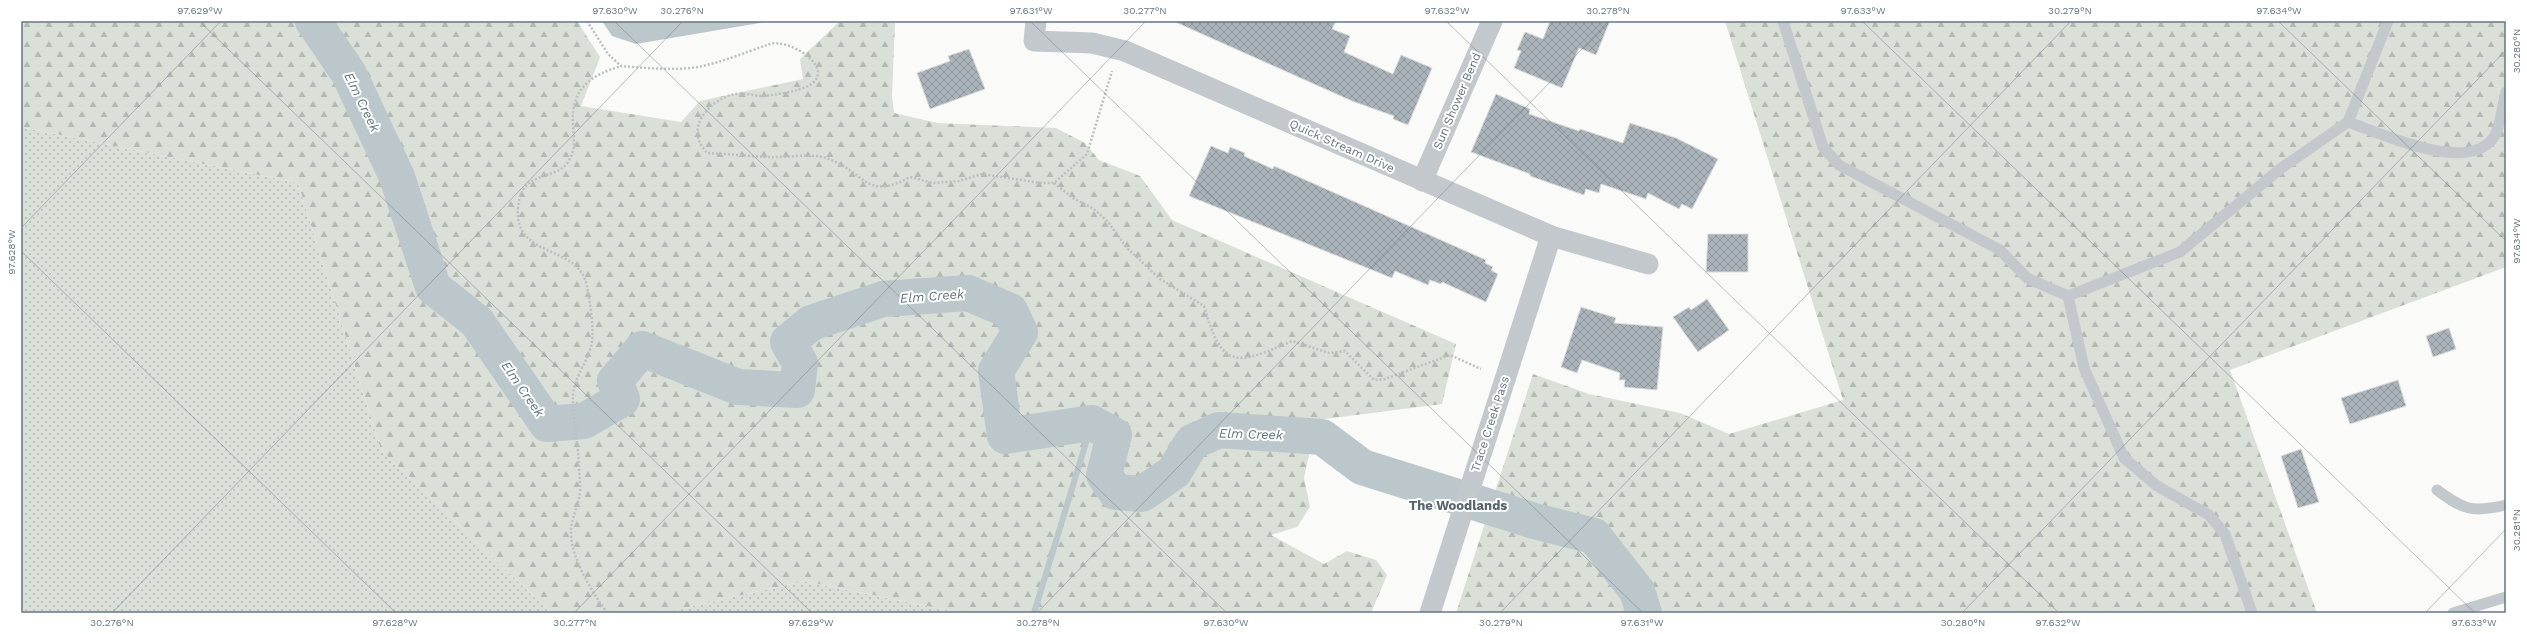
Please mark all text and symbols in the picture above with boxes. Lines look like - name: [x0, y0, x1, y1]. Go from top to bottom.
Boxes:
- text: 97.629°W: [177, 5, 223, 16]
- text: 97.630°W: [592, 5, 638, 16]
- text: 30.276°N: [660, 5, 704, 16]
- text: 97.631°W: [1009, 5, 1053, 16]
- text: 30.277°N: [1123, 5, 1167, 16]
- text: 97.632°W: [1424, 5, 1470, 16]
- text: 30.278°N: [1586, 5, 1630, 16]
- text: 97.633°W: [1840, 5, 1886, 16]
- text: 30.279°N: [2048, 5, 2092, 16]
- text: 97.634°W: [2256, 5, 2302, 16]
- text: 30.280°N: [2511, 29, 2522, 73]
- street label: Sun Shower Bend: [1430, 50, 1484, 152]
- water label: Elm Creek: [341, 70, 383, 135]
- street label: Quick Stream Drive: [1287, 117, 1397, 175]
- text: 97.634°W: [2511, 218, 2522, 264]
- text: 97.628°W: [6, 229, 17, 275]
- water label: Elm Creek: [900, 286, 965, 306]
- water label: Elm Creek: [498, 358, 548, 420]
- street label: Trace Creek Pass: [1468, 374, 1512, 474]
- water label: Elm Creek: [1219, 425, 1284, 443]
- district label: The Woodlands: [1409, 498, 1507, 513]
- text: 30.281°N: [2511, 509, 2522, 551]
- text: 30.276°N: [90, 617, 134, 628]
- text: 97.628°W: [372, 617, 418, 628]
- text: 30.277°N: [553, 617, 597, 628]
- text: 97.629°W: [788, 617, 834, 628]
- text: 30.278°N: [1016, 617, 1060, 628]
- text: 97.630°W: [1203, 617, 1249, 628]
- text: 30.279°N: [1479, 617, 1523, 628]
- text: 97.631°W: [1620, 617, 1664, 628]
- text: 30.280°N: [1941, 617, 1985, 628]
- text: 97.632°W: [2035, 617, 2081, 628]
- text: 97.633°W: [2451, 617, 2497, 628]

